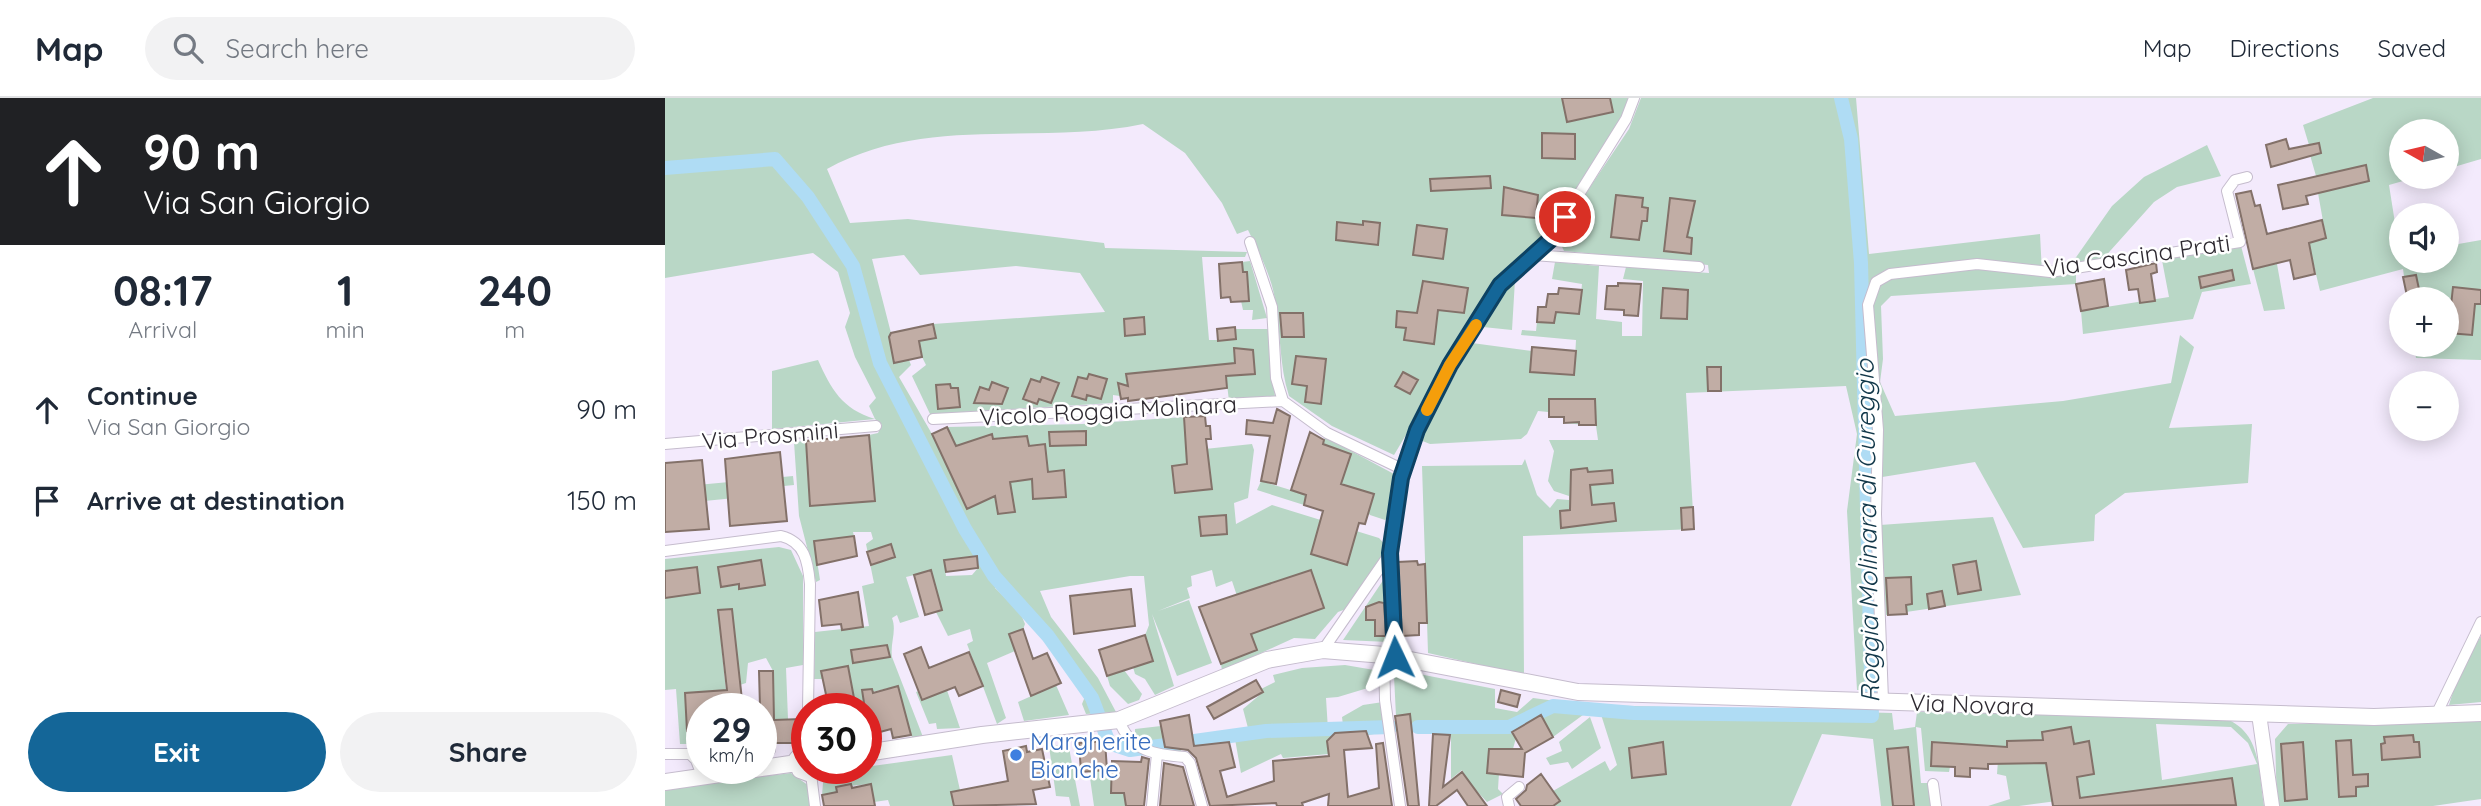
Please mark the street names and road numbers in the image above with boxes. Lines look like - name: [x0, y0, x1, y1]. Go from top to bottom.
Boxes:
- street label: Via Cascina Prati: [2042, 227, 2232, 283]
- street label: Vicolo Roggia Molinara: [978, 388, 1238, 432]
- street label: Via Prosmini: [700, 414, 840, 456]
- street label: Via Novara: [1909, 687, 2035, 721]

